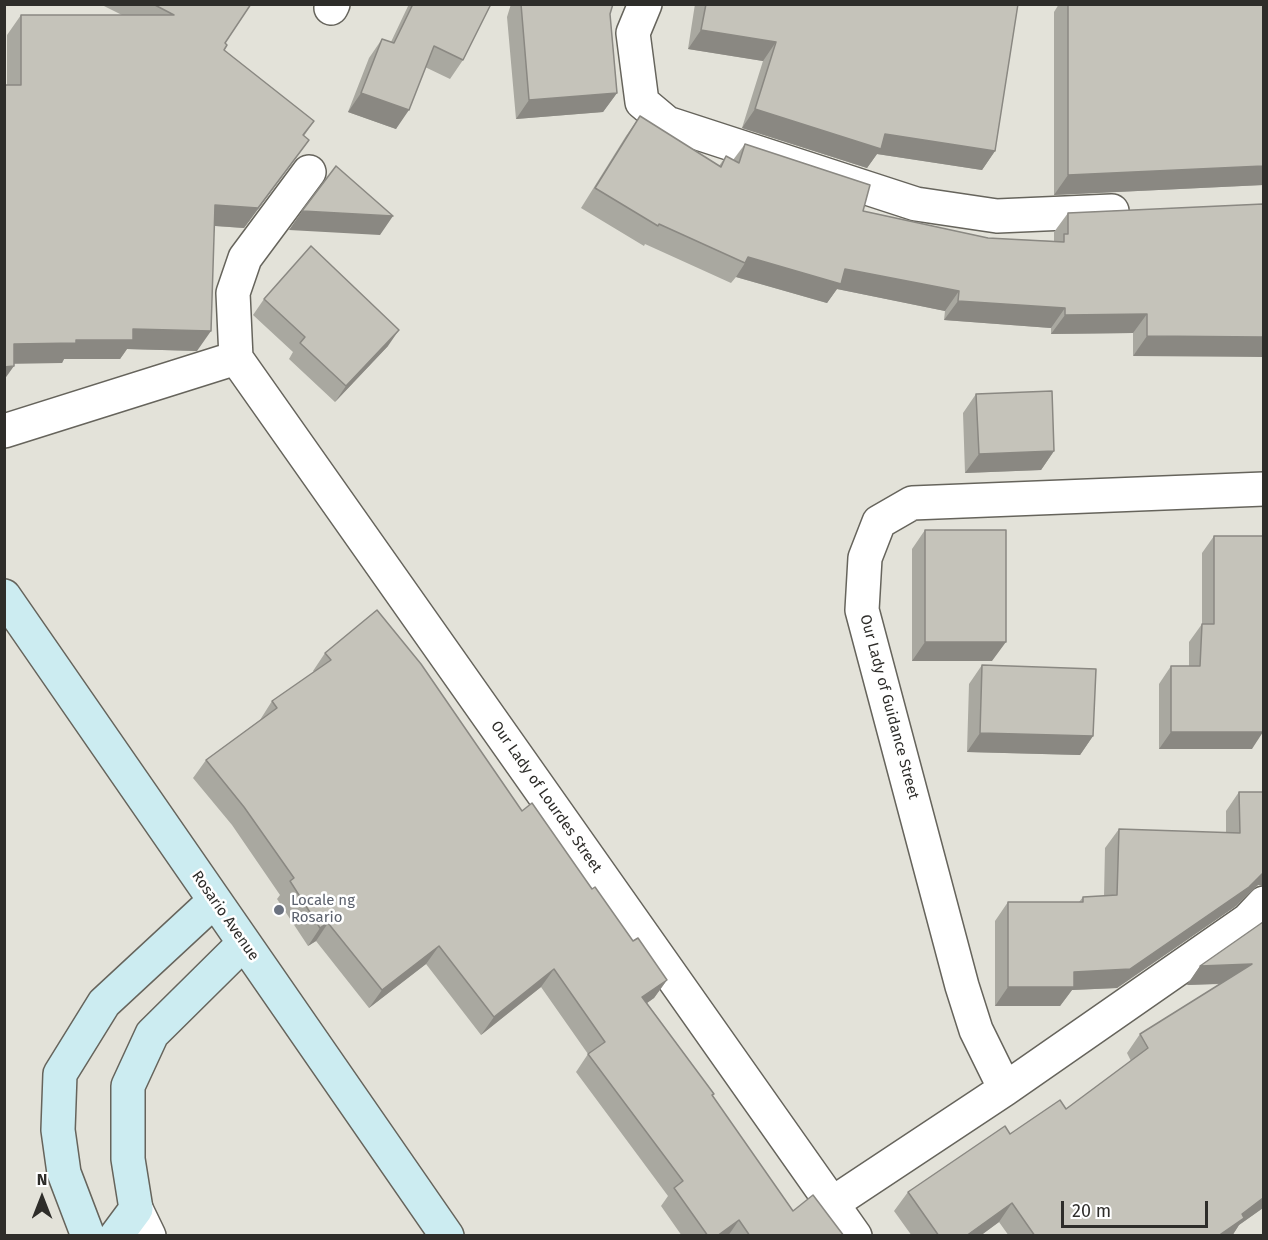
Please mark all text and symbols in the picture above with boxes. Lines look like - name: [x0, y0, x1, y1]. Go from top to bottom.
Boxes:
- street label: Our Lady of Guidance Street: [856, 613, 922, 801]
- street label: Our Lady of Lourdes Street: [487, 718, 605, 876]
- street label: Rosario Avenue: [187, 868, 263, 964]
- place label: Locale ng Rosario: [291, 892, 355, 927]
- marker: Locale ng Rosario: [272, 903, 286, 917]
- north arrow: [12, 1168, 72, 1228]
- text: N: [37, 1170, 47, 1189]
- scale bar: [1064, 1189, 1211, 1227]
- text: 20 m: [1072, 1200, 1111, 1222]

